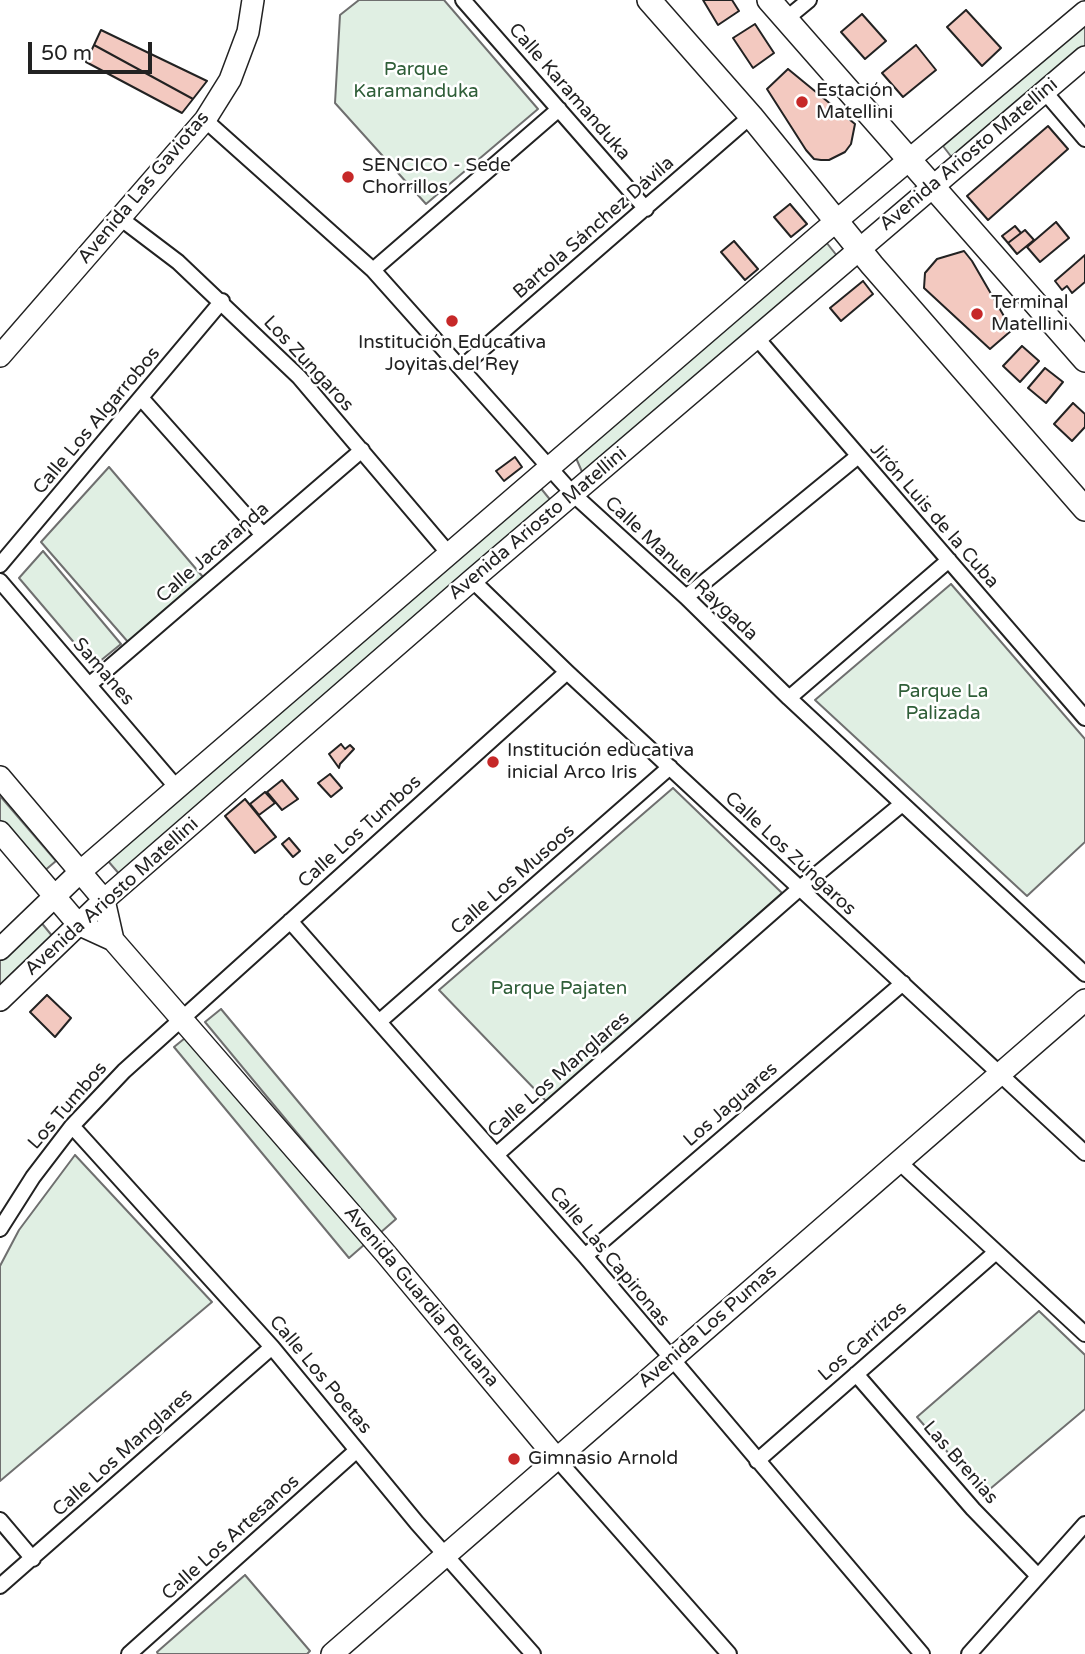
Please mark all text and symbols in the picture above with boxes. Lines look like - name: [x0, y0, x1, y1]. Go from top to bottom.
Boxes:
- street label: Calle Karamanduka: [503, 19, 635, 165]
- scale bar: [32, 28, 156, 72]
- text: 50 m: [41, 41, 92, 66]
- park label: Parque Karamanduka: [353, 59, 479, 103]
- street label: Avenida Ariosto Matellini: [875, 74, 1063, 236]
- place label: Estación Matellini: [816, 80, 893, 124]
- marker: Estación Matellini: [794, 94, 810, 110]
- street label: Avenida Las Gaviotas: [74, 107, 214, 269]
- street label: Bartola Sánchez Dávila: [509, 152, 679, 304]
- place label: SENCICO - Sede Chorrillos: [362, 155, 511, 199]
- marker: SENCICO - Sede Chorrillos: [340, 169, 356, 185]
- place label: Terminal Matellini: [991, 292, 1069, 336]
- marker: Terminal Matellini: [969, 306, 985, 322]
- street label: Los Zungaros: [258, 312, 358, 416]
- marker: Institución Educativa Joyitas del Rey: [444, 313, 460, 329]
- place label: Institución Educativa Joyitas del Rey: [358, 332, 546, 376]
- street label: Calle Los Algarrobos: [29, 343, 165, 499]
- street label: Jirón Luis de la Cuba: [865, 439, 1003, 593]
- street label: Avenida Ariosto Matellini: [444, 443, 632, 605]
- street label: Calle Manuel Raygada: [600, 492, 762, 646]
- street label: Calle Jacaranda: [152, 498, 274, 608]
- street label: Samanes: [68, 634, 138, 710]
- park label: Parque La Palizada: [898, 681, 988, 725]
- place label: Institución educativa inicial Arco Iris: [507, 740, 694, 784]
- marker: Institución educativa inicial Arco Iris: [485, 754, 501, 770]
- street label: Calle Los Tumbos: [294, 771, 426, 893]
- street label: Calle Los Zúngaros: [720, 787, 860, 921]
- street label: Avenida Ariosto Matellini: [21, 813, 203, 981]
- street label: Calle Los Musoos: [446, 820, 580, 940]
- park label: Parque Pajaten: [491, 978, 627, 1000]
- street label: Calle Los Manglares: [483, 1007, 635, 1143]
- street label: Los Tumbos: [24, 1058, 112, 1154]
- street label: Los Jaguares: [679, 1058, 783, 1152]
- street label: Calle Las Capironas: [544, 1183, 674, 1331]
- street label: Avenida Guardia Peruana: [339, 1202, 503, 1392]
- street label: Avenida Los Pumas: [634, 1261, 782, 1393]
- street label: Los Carrizos: [814, 1297, 912, 1387]
- street label: Calle Los Poetas: [264, 1311, 376, 1439]
- street label: Calle Los Manglares: [48, 1384, 198, 1522]
- street label: Las Brenias: [918, 1417, 1002, 1509]
- place label: Gimnasio Arnold: [528, 1448, 678, 1470]
- marker: Gimnasio Arnold: [506, 1451, 522, 1467]
- street label: Calle Los Artesanos: [158, 1470, 304, 1606]

